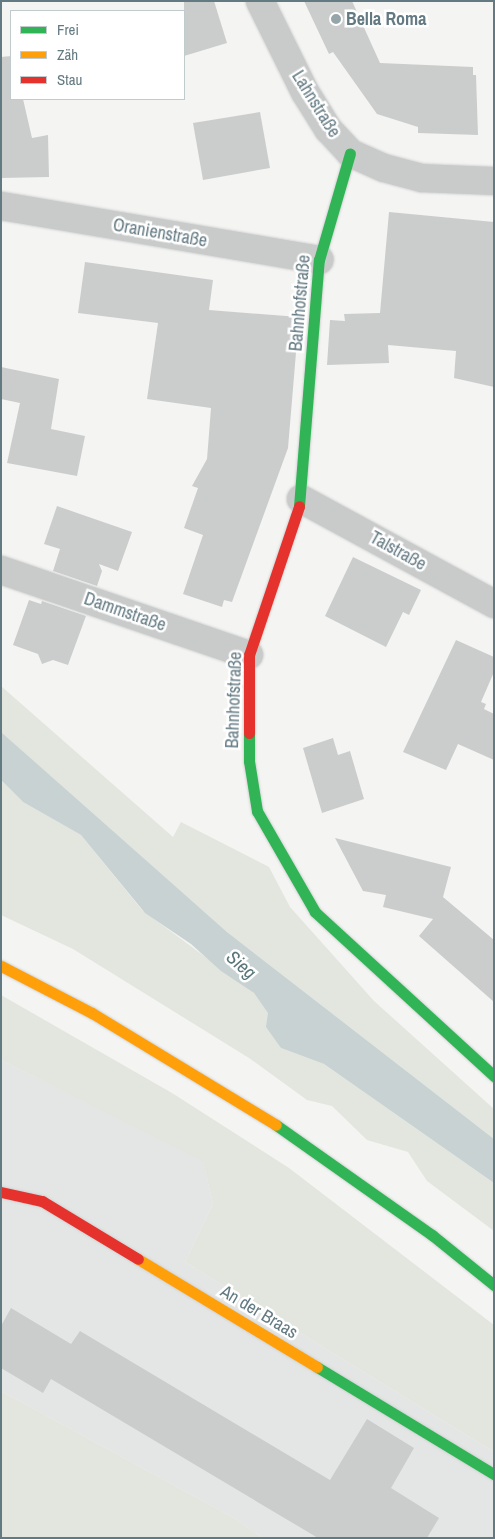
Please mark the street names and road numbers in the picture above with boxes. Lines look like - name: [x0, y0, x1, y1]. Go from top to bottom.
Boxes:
- street label: Lahnstraße: [287, 67, 345, 141]
- street label: Oranienstraße: [111, 214, 209, 252]
- street label: Bahnhofstraße: [285, 254, 315, 352]
- street label: Talstraße: [366, 527, 430, 575]
- street label: Dammstraße: [81, 588, 169, 636]
- street label: Bahnhofstraße: [222, 651, 246, 749]
- street label: An der Braas: [217, 1281, 301, 1343]

